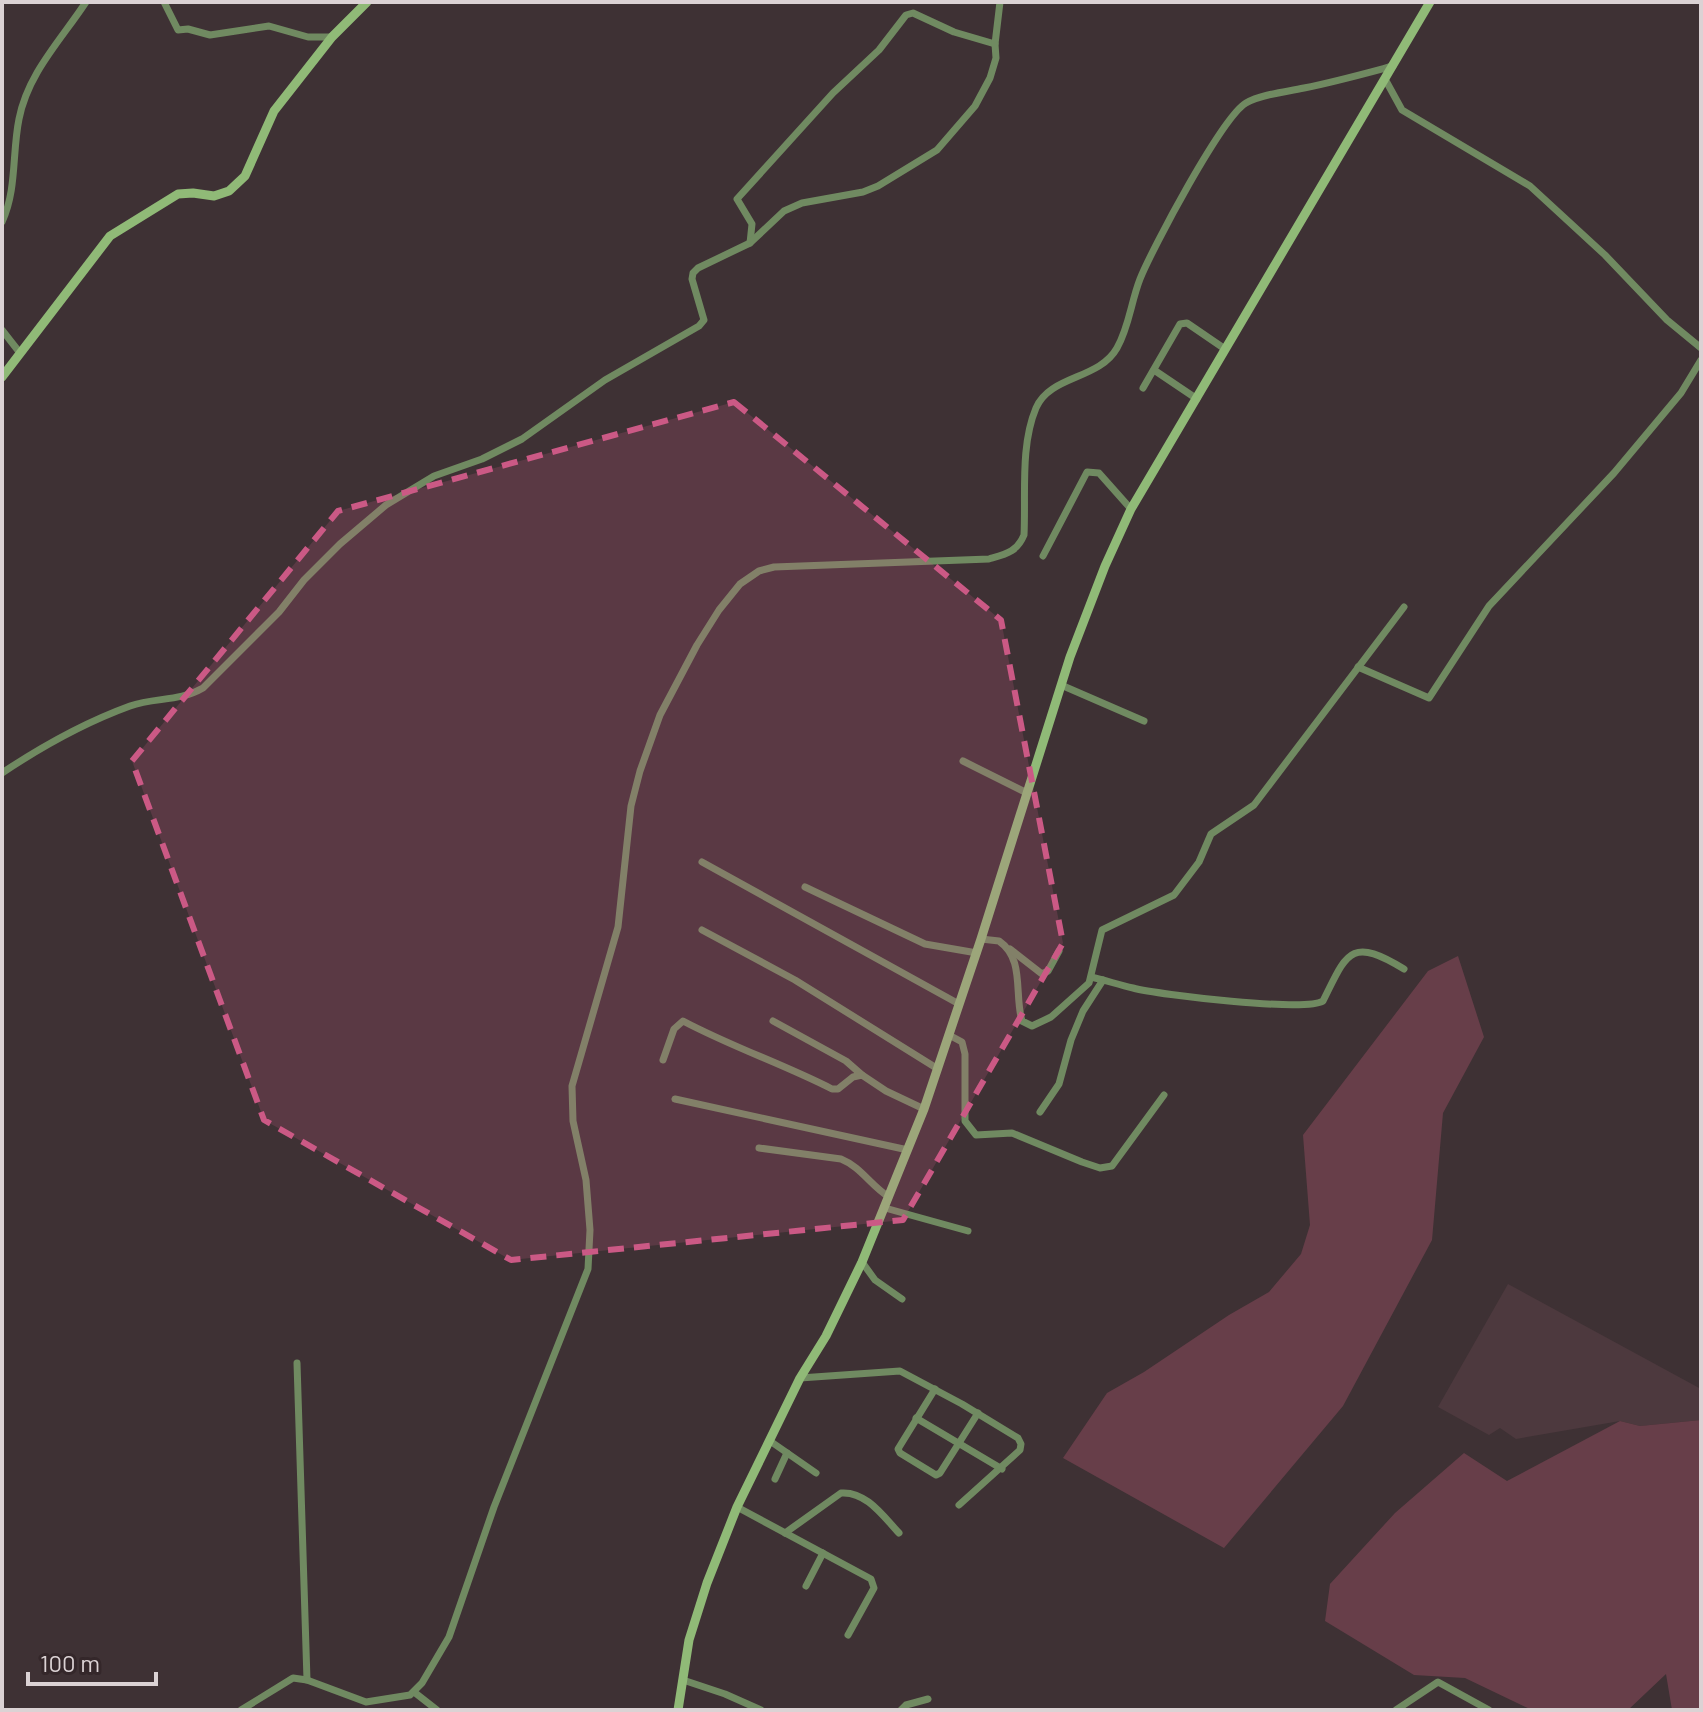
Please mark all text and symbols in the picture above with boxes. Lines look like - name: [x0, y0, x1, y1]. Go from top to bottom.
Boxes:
- scale bar: [28, 1636, 156, 1686]
- text: 100 m: [40, 1648, 100, 1677]

